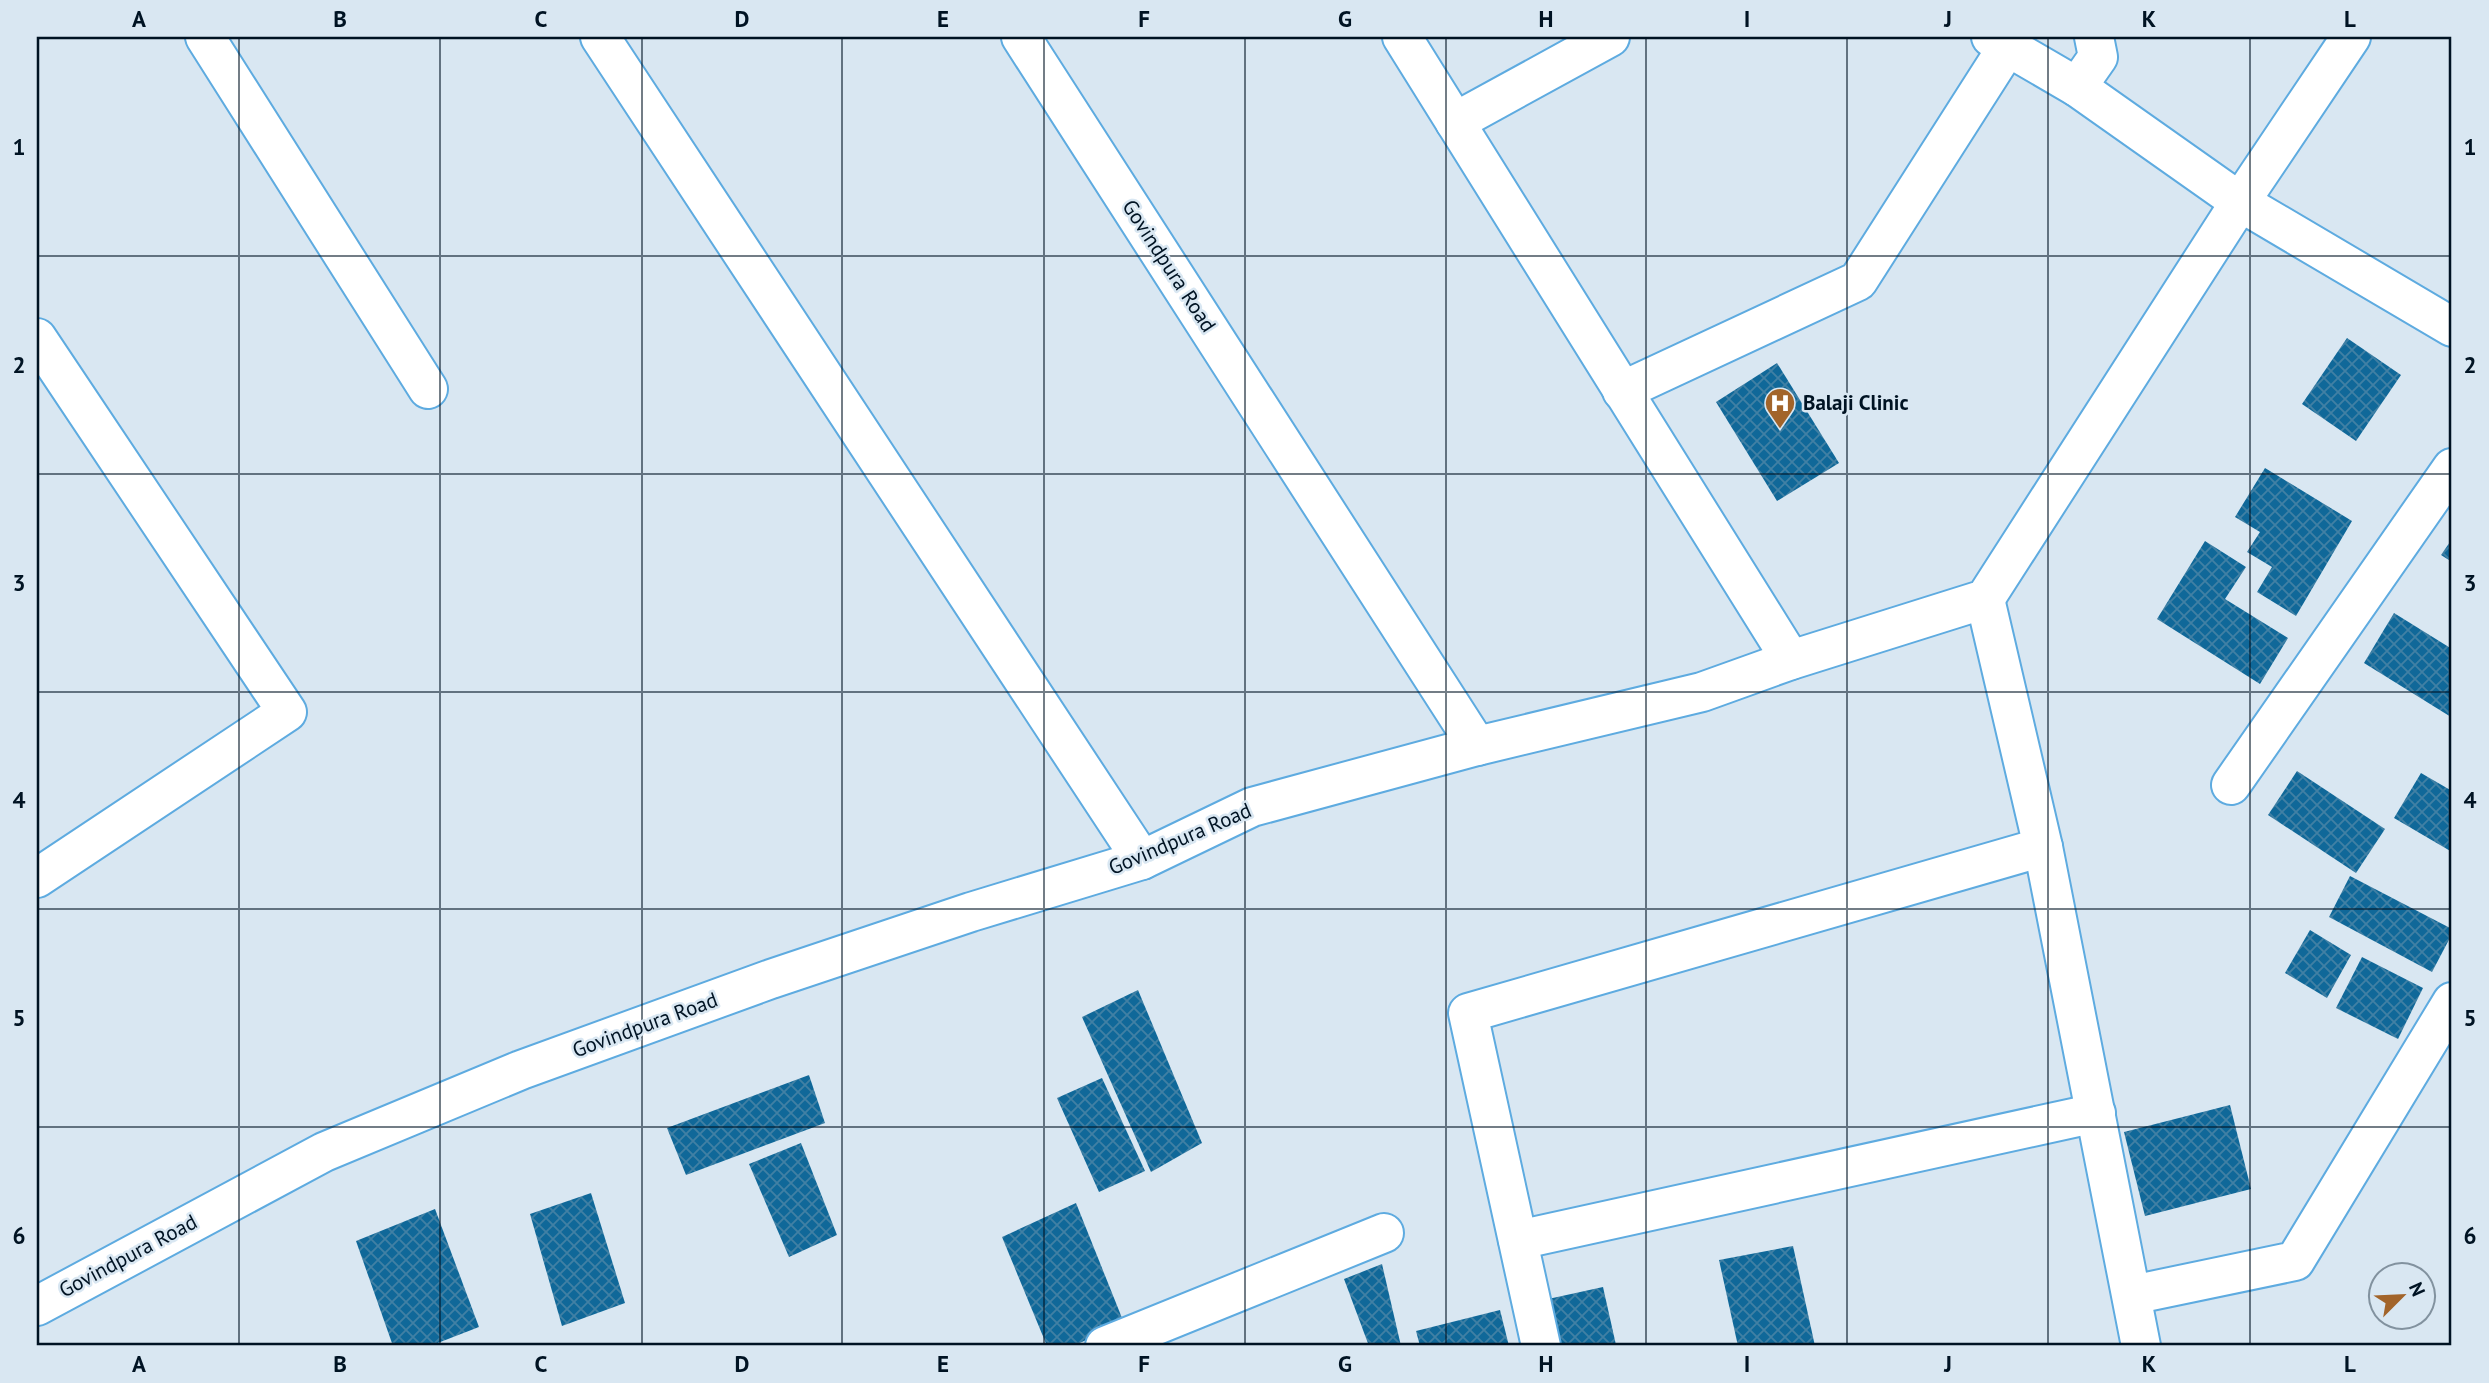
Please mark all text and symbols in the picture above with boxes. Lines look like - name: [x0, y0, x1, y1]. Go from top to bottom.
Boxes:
- text: A: [132, 4, 146, 33]
- text: B: [333, 4, 347, 33]
- text: C: [535, 4, 548, 33]
- text: D: [735, 4, 749, 33]
- text: E: [937, 4, 949, 33]
- text: F: [1138, 4, 1150, 33]
- text: G: [1338, 4, 1352, 33]
- text: H: [1539, 4, 1553, 33]
- text: I: [1744, 4, 1750, 33]
- text: J: [1943, 4, 1952, 33]
- text: K: [2142, 4, 2156, 33]
- text: L: [2344, 4, 2356, 33]
- text: 1: [12, 132, 26, 161]
- text: 1: [2463, 132, 2477, 161]
- street label: Govindpura Road: [1117, 194, 1222, 337]
- text: 2: [12, 350, 26, 379]
- text: 2: [2463, 350, 2477, 379]
- hospital icon: Balaji Clinic: [1763, 386, 1797, 430]
- place label: Balaji Clinic: [1803, 389, 1908, 416]
- text: 3: [12, 568, 26, 597]
- text: 3: [2463, 568, 2477, 597]
- text: 4: [12, 785, 26, 814]
- text: 4: [2463, 785, 2477, 814]
- street label: Govindpura Road: [1104, 796, 1255, 881]
- street label: Govindpura Road: [568, 986, 721, 1063]
- text: 5: [12, 1003, 26, 1032]
- text: 5: [2463, 1003, 2477, 1032]
- street label: Govindpura Road: [54, 1208, 202, 1303]
- text: 6: [12, 1221, 26, 1250]
- text: 6: [2463, 1221, 2477, 1250]
- north arrow: [2366, 1260, 2436, 1330]
- text: N: [2404, 1279, 2431, 1300]
- text: A: [132, 1349, 146, 1378]
- text: B: [333, 1349, 347, 1378]
- text: C: [535, 1349, 548, 1378]
- text: D: [735, 1349, 749, 1378]
- text: E: [937, 1349, 949, 1378]
- text: F: [1138, 1349, 1150, 1378]
- text: G: [1338, 1349, 1352, 1378]
- text: H: [1539, 1349, 1553, 1378]
- text: I: [1744, 1349, 1750, 1378]
- text: J: [1943, 1349, 1952, 1378]
- text: K: [2142, 1349, 2156, 1378]
- text: L: [2344, 1349, 2356, 1378]

